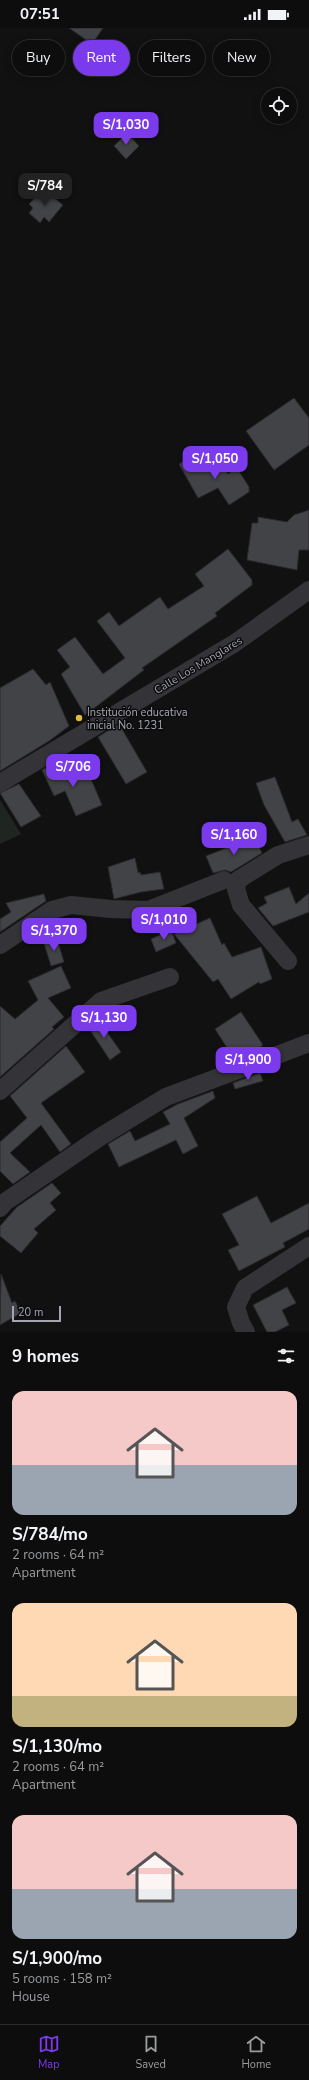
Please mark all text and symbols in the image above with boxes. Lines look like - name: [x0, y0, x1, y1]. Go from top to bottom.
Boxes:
- text: 07:51: [20, 4, 60, 24]
- chip: Buy: [12, 40, 65, 76]
- chip: Rent: [73, 40, 130, 76]
- chip: Filters: [138, 40, 205, 76]
- chip: New: [213, 40, 270, 76]
- map controls: [261, 88, 297, 124]
- button: locate: [261, 88, 297, 124]
- pin: S/1,030: [89, 112, 163, 146]
- text: S/1,030: [103, 116, 149, 134]
- pin: S/784: [17, 173, 73, 207]
- text: S/784: [27, 177, 63, 195]
- pin: S/1,050: [178, 446, 252, 480]
- text: S/1,050: [192, 450, 238, 468]
- street label: Calle Los Manglares: [151, 633, 245, 698]
- place label: Institución educativa inicial No. 1231: [87, 705, 188, 733]
- marker: Institución educativa inicial No. 1231: [74, 713, 84, 723]
- pin: S/706: [45, 754, 101, 788]
- text: S/706: [55, 758, 91, 776]
- pin: S/1,160: [197, 822, 271, 856]
- text: S/1,160: [211, 826, 257, 844]
- pin: S/1,010: [127, 907, 201, 941]
- text: S/1,010: [141, 911, 187, 929]
- pin: S/1,370: [17, 918, 91, 952]
- text: S/1,370: [31, 922, 77, 940]
- pin: S/1,130: [67, 1005, 141, 1039]
- text: S/1,130: [81, 1009, 127, 1027]
- pin: S/1,900: [211, 1047, 285, 1081]
- text: S/1,900: [225, 1051, 271, 1069]
- scale bar: [12, 1304, 61, 1323]
- text: 20 m: [18, 1305, 43, 1320]
- text: 9 homes: [12, 1345, 79, 1368]
- icon: filters: [275, 1345, 297, 1367]
- icon: home: [119, 1417, 191, 1489]
- text: S/784/mo: [12, 1523, 88, 1546]
- text: 2 rooms · 64 m²: [12, 1546, 104, 1564]
- text: Apartment: [12, 1564, 75, 1582]
- icon: home: [119, 1629, 191, 1701]
- text: S/1,130/mo: [12, 1735, 102, 1758]
- text: 2 rooms · 64 m²: [12, 1758, 104, 1776]
- text: Apartment: [12, 1776, 75, 1794]
- icon: home: [119, 1841, 191, 1913]
- text: S/1,900/mo: [12, 1947, 102, 1970]
- text: 5 rooms · 158 m²: [12, 1970, 112, 1988]
- text: House: [12, 1988, 50, 2006]
- tab: Map: [38, 2033, 60, 2072]
- tab: Saved: [135, 2033, 166, 2072]
- tab: Home: [241, 2033, 271, 2072]

